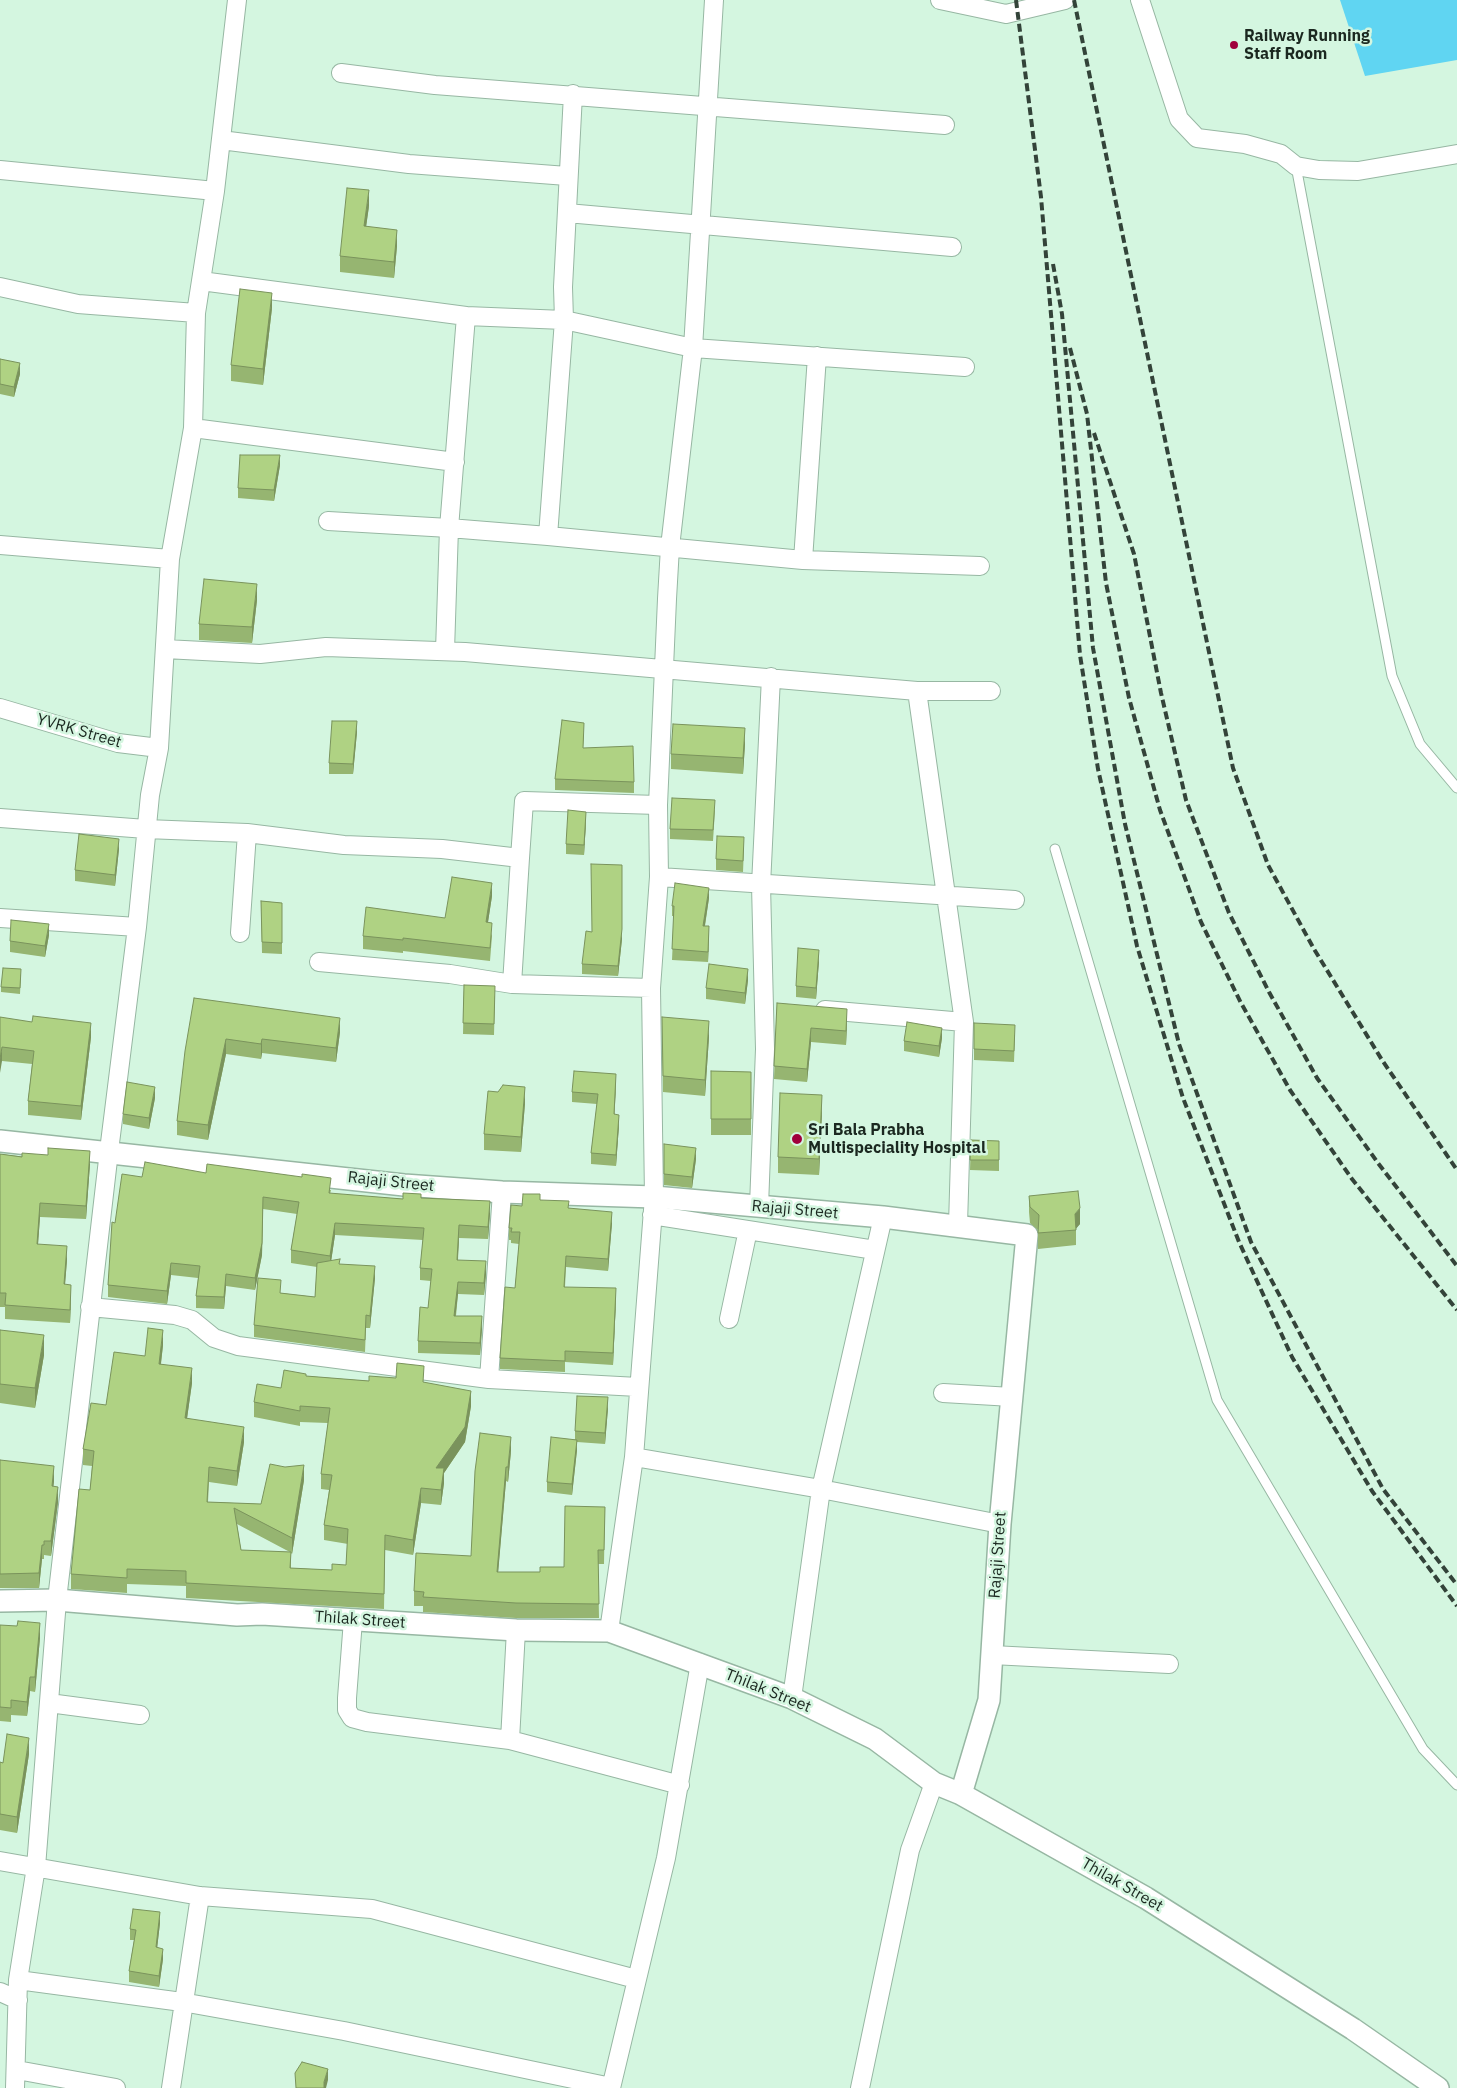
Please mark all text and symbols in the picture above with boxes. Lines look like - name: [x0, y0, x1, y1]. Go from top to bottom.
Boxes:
- place label: Railway Running Staff Room: [1244, 26, 1370, 64]
- marker: Railway Running Staff Room: [1228, 39, 1240, 51]
- street label: YVRK Street: [34, 710, 124, 752]
- place label: Sri Bala Prabha Multispeciality Hospital: [808, 1120, 986, 1158]
- marker: Sri Bala Prabha Multispeciality Hospital: [790, 1132, 804, 1146]
- street label: Rajaji Street: [347, 1168, 435, 1196]
- street label: Rajaji Street: [751, 1197, 839, 1223]
- street label: Rajaji Street: [985, 1511, 1011, 1599]
- street label: Thilak Street: [314, 1607, 406, 1633]
- street label: Thilak Street: [722, 1665, 814, 1717]
- street label: Thilak Street: [1078, 1854, 1166, 1916]

